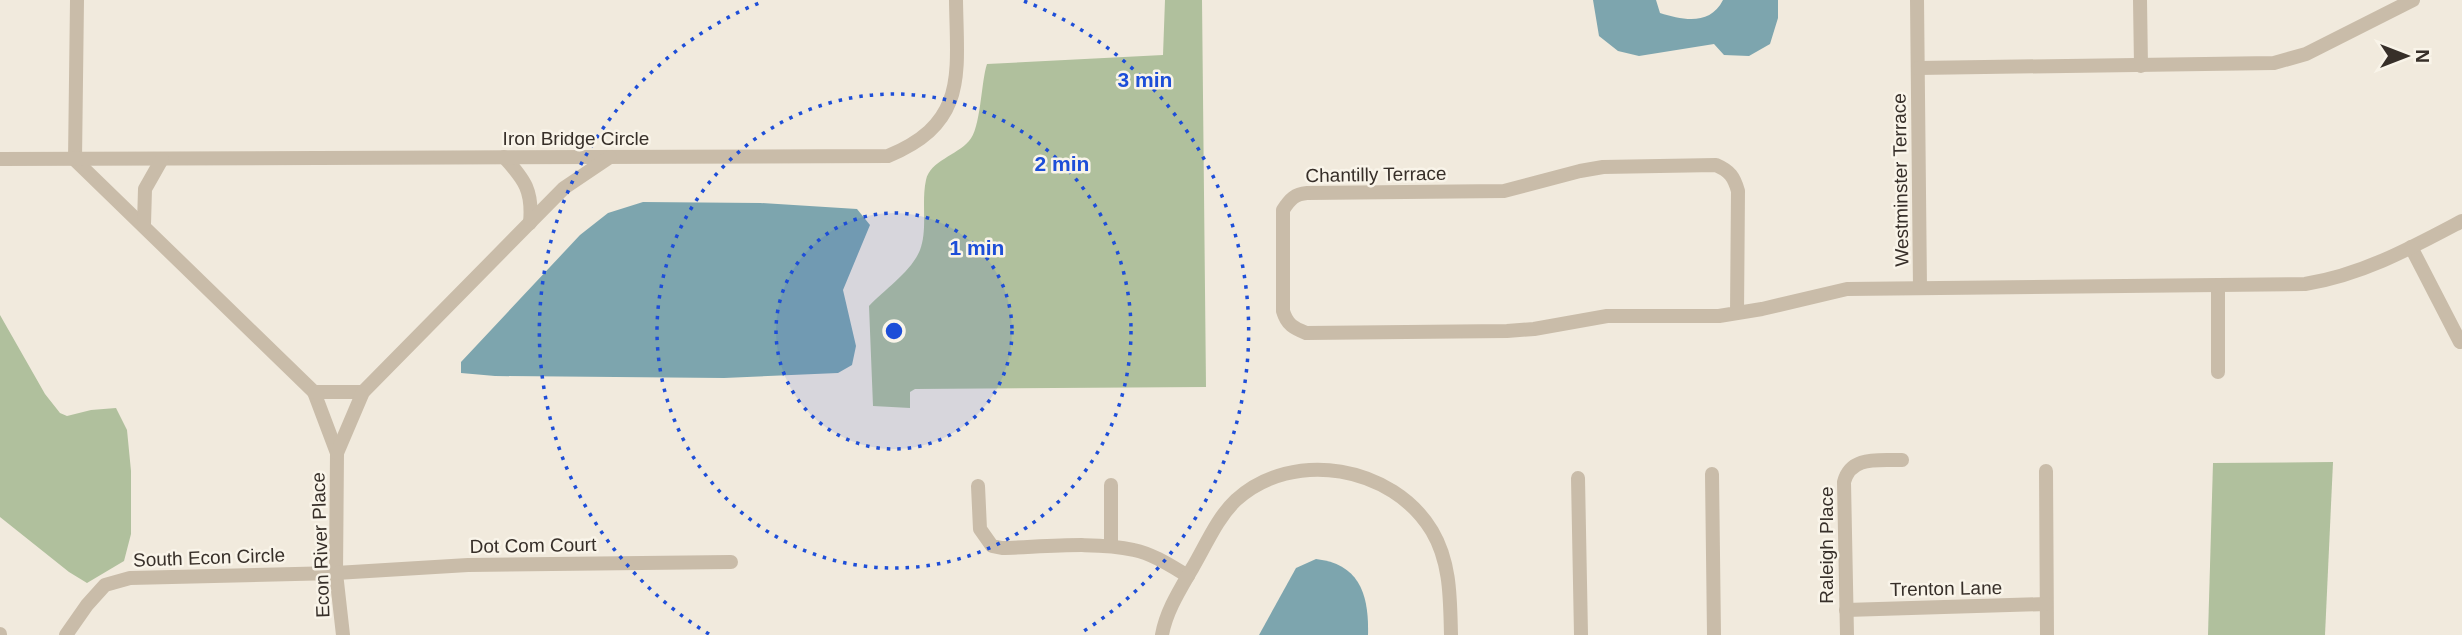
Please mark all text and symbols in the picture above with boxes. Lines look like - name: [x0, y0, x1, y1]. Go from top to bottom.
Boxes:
- north arrow: [2371, 21, 2441, 91]
- text: N: [2412, 49, 2433, 63]
- text: 3 min: [1118, 68, 1172, 91]
- street label: Westminster Terrace: [1888, 93, 1913, 267]
- street label: Iron Bridge Circle: [503, 128, 649, 149]
- text: 2 min: [1035, 152, 1089, 175]
- street label: Chantilly Terrace: [1305, 163, 1447, 186]
- text: 1 min: [950, 236, 1004, 259]
- centre of rings: [882, 319, 906, 343]
- street label: Econ River Place: [307, 472, 334, 618]
- street label: Raleigh Place: [1816, 486, 1837, 604]
- street label: Dot Com Court: [469, 534, 597, 557]
- street label: South Econ Circle: [133, 544, 285, 571]
- street label: Trenton Lane: [1890, 577, 2002, 600]

